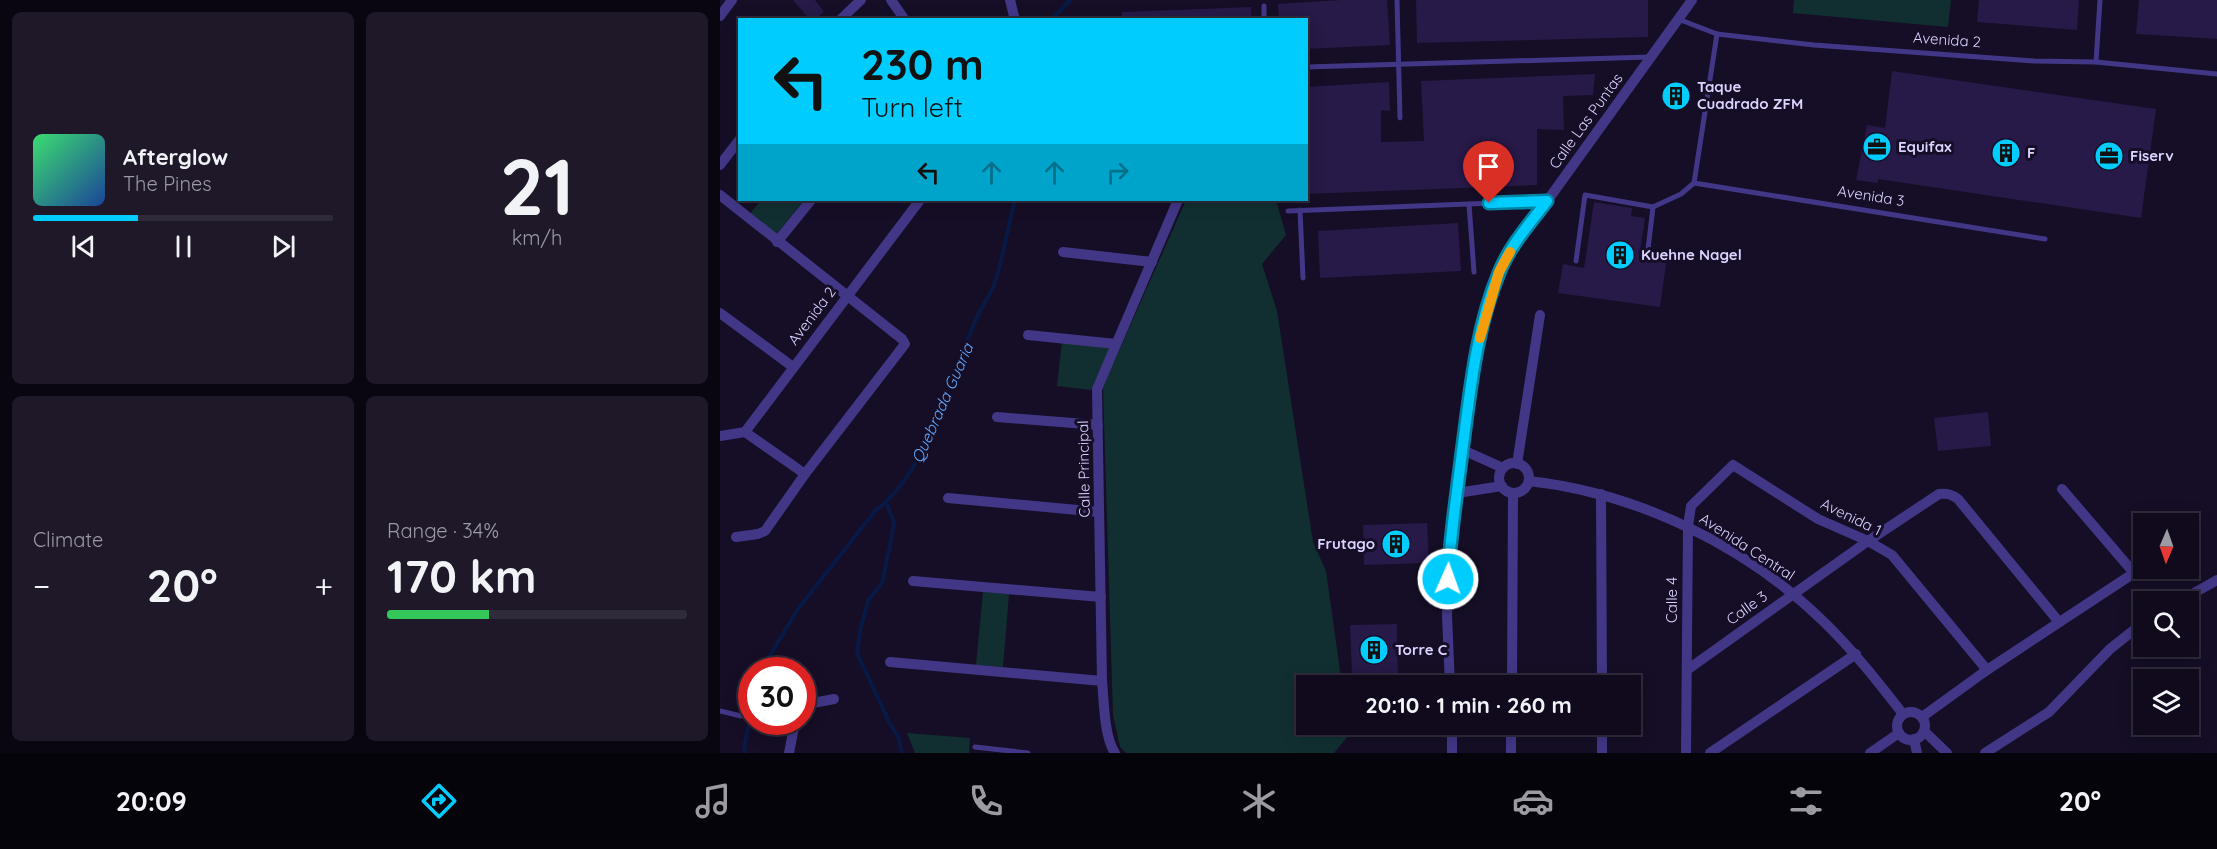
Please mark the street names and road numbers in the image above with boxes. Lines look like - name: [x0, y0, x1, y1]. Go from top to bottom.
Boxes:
- street label: Avenida 2: [1912, 28, 1982, 51]
- street label: Calle Las Puntas: [1544, 69, 1627, 172]
- street label: Avenida 3: [1836, 181, 1906, 210]
- street label: Avenida 2: [784, 283, 840, 349]
- street label: Calle Principal: [1073, 420, 1094, 518]
- street label: Avenida 1: [1818, 494, 1885, 539]
- street label: Avenida Central: [1696, 509, 1799, 584]
- street label: Calle 4: [1662, 577, 1681, 623]
- street label: Calle 3: [1722, 586, 1771, 629]

